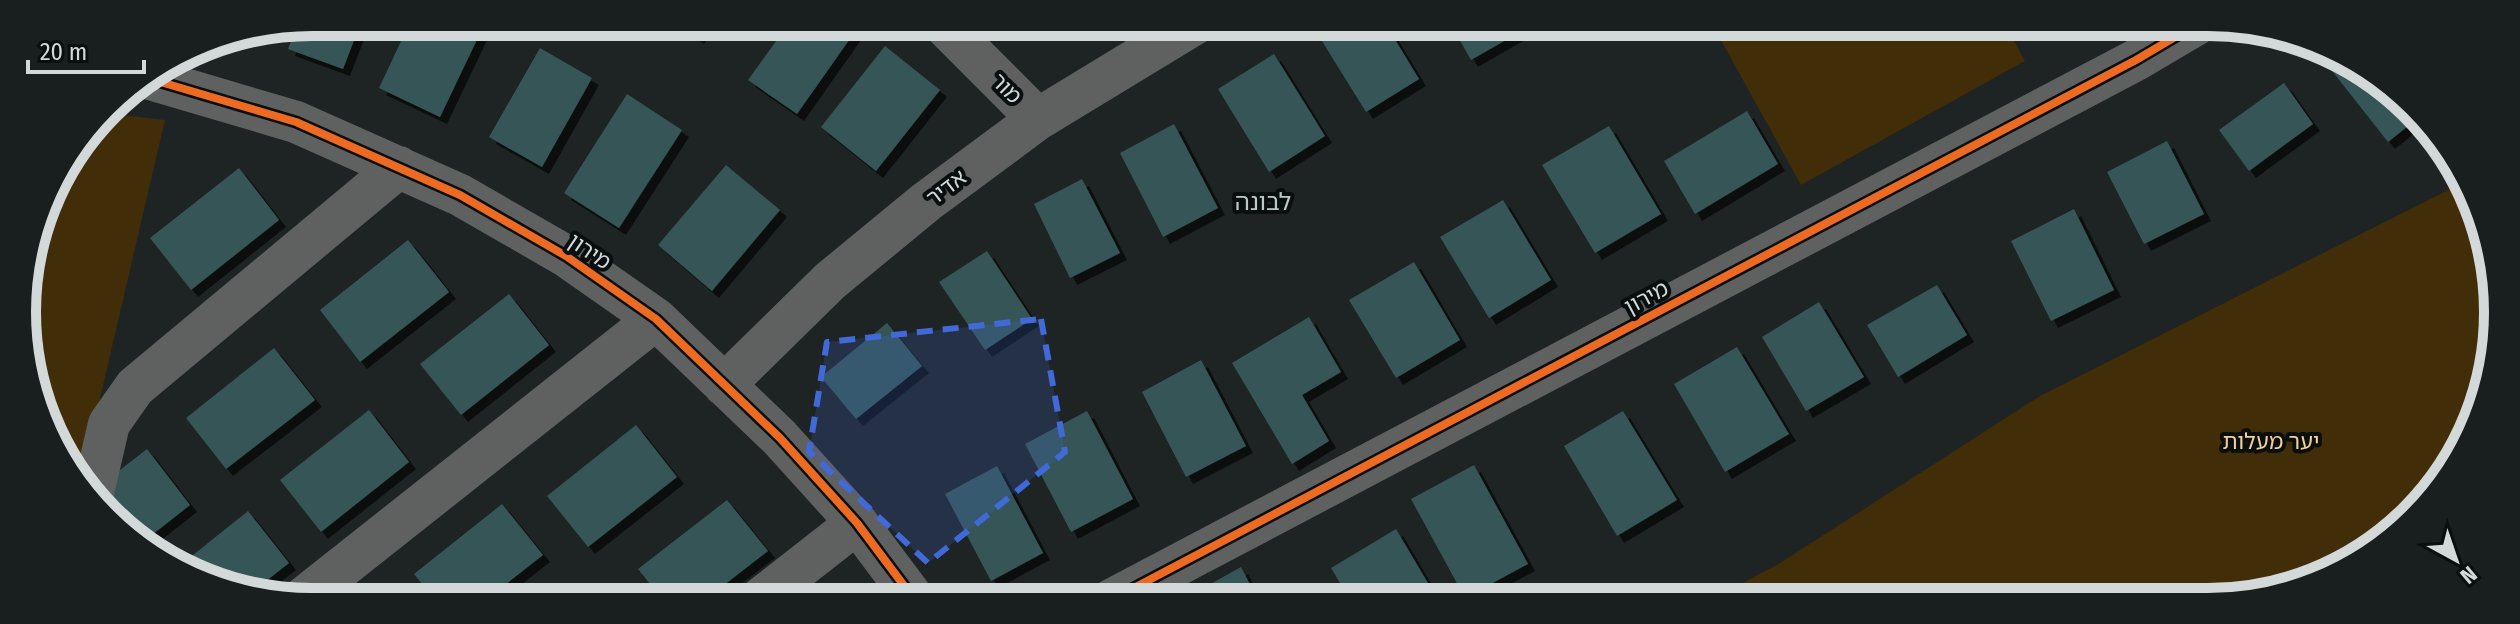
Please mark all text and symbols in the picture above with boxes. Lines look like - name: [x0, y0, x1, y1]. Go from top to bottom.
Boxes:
- scale bar: [28, 24, 144, 74]
- text: 20 m: [40, 38, 87, 66]
- street label: מור: [986, 67, 1028, 109]
- street label: אדיר: [921, 164, 972, 211]
- district label: לבונה: [1235, 188, 1291, 216]
- street label: מירון: [563, 227, 616, 275]
- street label: מירון: [1620, 275, 1673, 320]
- park label: יער מעלות: [2223, 428, 2319, 455]
- north arrow: [2416, 520, 2496, 600]
- text: N: [2455, 560, 2482, 590]

